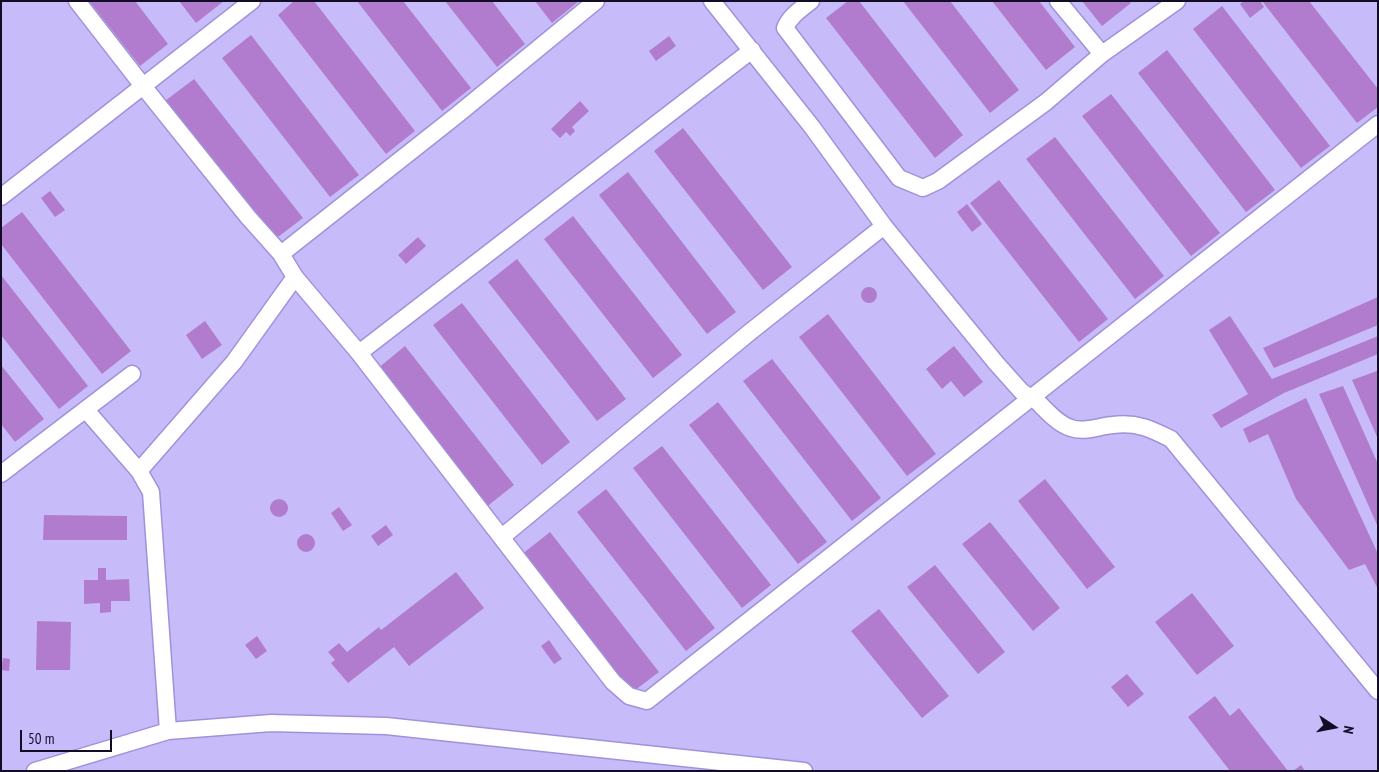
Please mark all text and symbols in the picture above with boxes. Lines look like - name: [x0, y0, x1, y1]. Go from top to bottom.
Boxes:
- north arrow: [1309, 702, 1359, 752]
- scale bar: [22, 720, 115, 752]
- text: N: [1339, 724, 1358, 735]
- text: 50 m: [28, 729, 54, 748]

